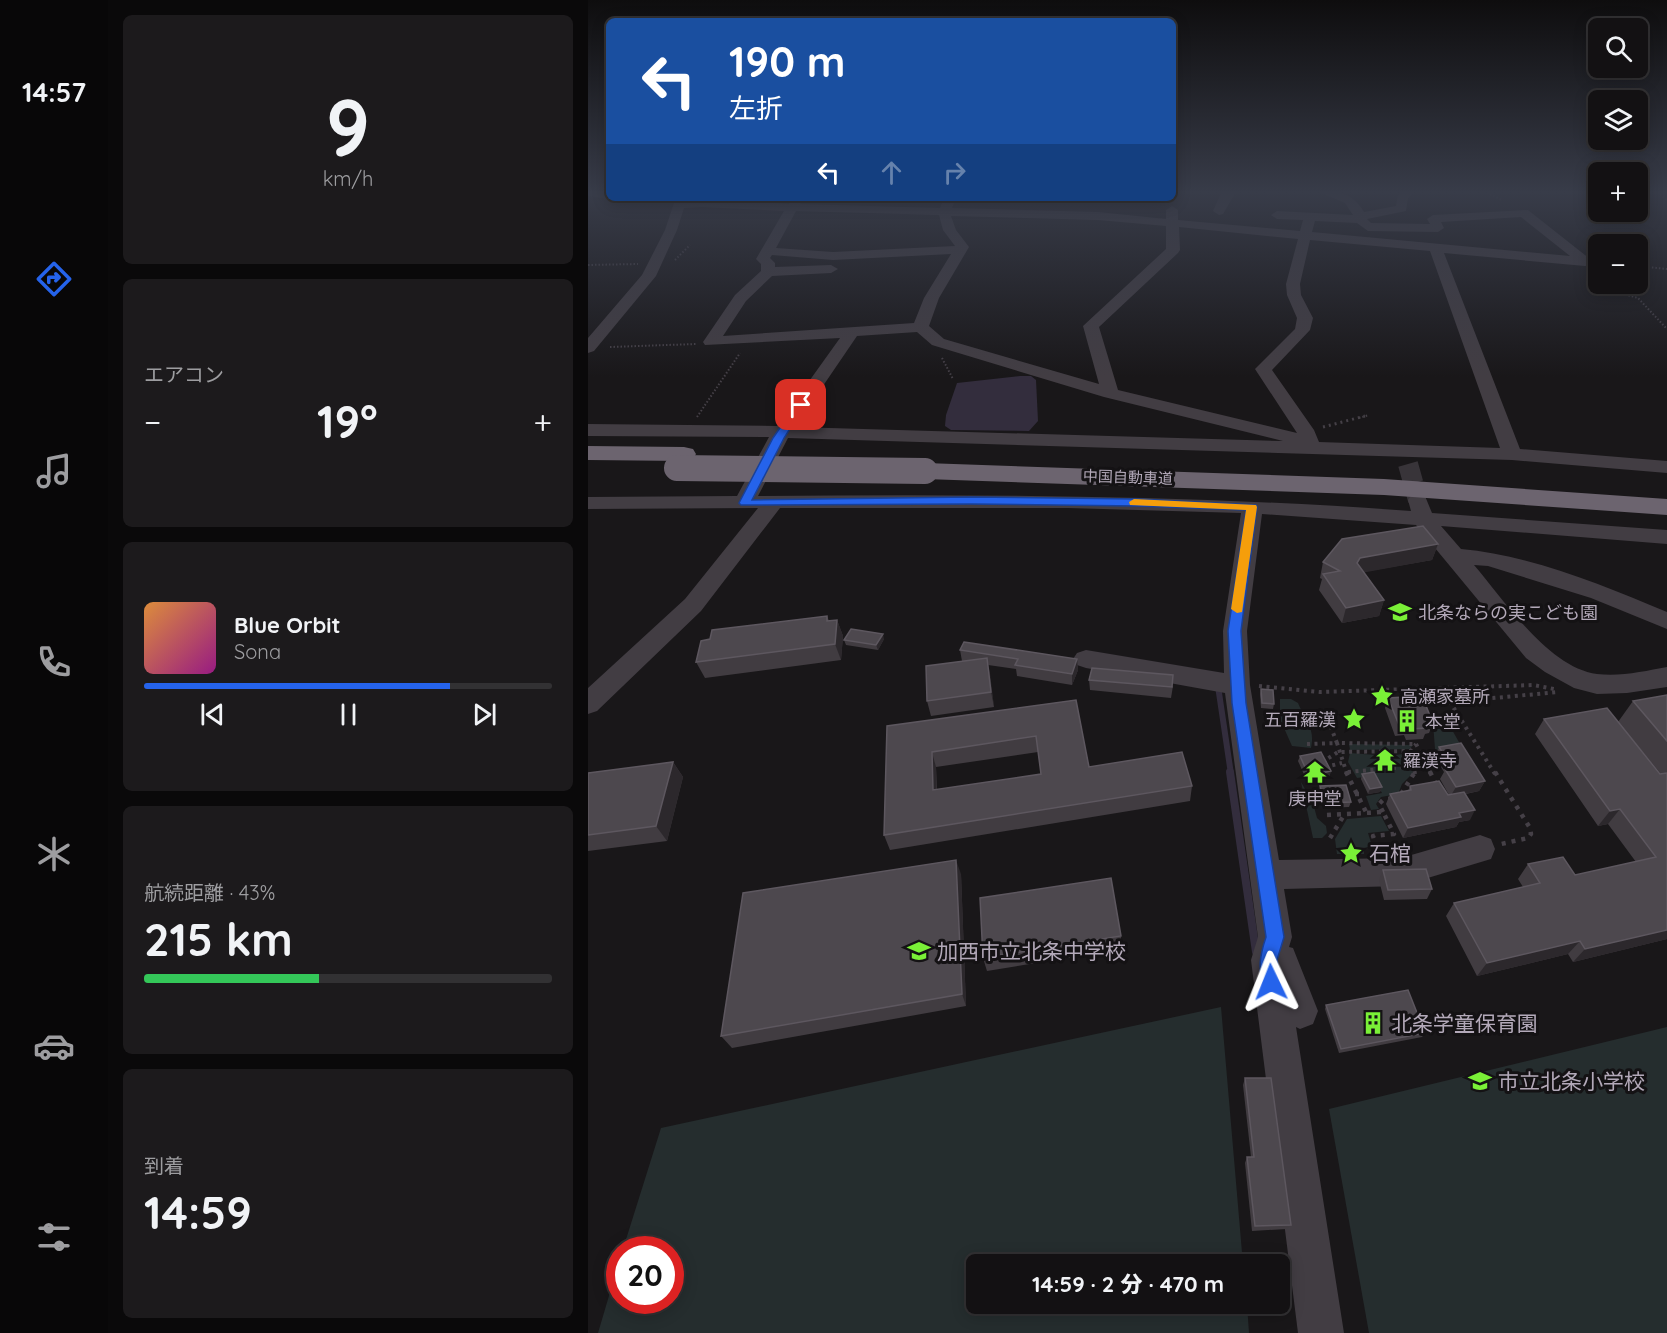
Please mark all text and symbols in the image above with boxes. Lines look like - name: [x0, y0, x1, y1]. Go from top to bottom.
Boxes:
- map controls: [1588, 18, 1648, 294]
- button: search: [1588, 18, 1648, 78]
- text: 190 m: [729, 35, 845, 88]
- icon: left: [630, 42, 708, 120]
- text: 14:57: [22, 75, 86, 109]
- text: 9: [326, 78, 370, 176]
- button: layers: [1588, 90, 1648, 150]
- text: 左折: [729, 91, 783, 125]
- icon: left: [812, 156, 845, 189]
- icon: ahead: [875, 156, 908, 189]
- icon: right: [938, 156, 971, 189]
- button: +: [1588, 162, 1648, 222]
- text: km/h: [323, 166, 373, 191]
- button: −: [1588, 234, 1648, 294]
- icon: directions: [33, 258, 75, 300]
- text: エアコン: [144, 362, 224, 387]
- pin: [775, 379, 826, 430]
- icon: arrive: [784, 388, 817, 421]
- text: 19°: [317, 393, 378, 449]
- text: −: [144, 401, 161, 442]
- text: +: [533, 401, 552, 442]
- icon: music: [33, 450, 75, 492]
- street label: 中国自動車道: [1083, 466, 1173, 488]
- school or university icon: 北条ならの実こども園: [1387, 599, 1413, 625]
- place label: 北条ならの実こども園: [1418, 601, 1598, 624]
- text: Blue Orbit: [234, 611, 340, 639]
- text: Sona: [234, 639, 281, 664]
- icon: phone: [33, 641, 75, 683]
- place icon: 高瀬家墓所: [1369, 683, 1395, 709]
- place label: 高瀬家墓所: [1400, 685, 1490, 708]
- icon: previous: [196, 698, 229, 731]
- icon: pause: [332, 698, 365, 731]
- icon: next: [468, 698, 501, 731]
- place icon: 五百羅漢: [1341, 706, 1367, 732]
- place label: 五百羅漢: [1264, 708, 1336, 731]
- building icon: 本堂: [1394, 708, 1420, 734]
- place label: 本堂: [1425, 710, 1461, 733]
- temple icon: 羅漢寺: [1372, 747, 1398, 773]
- place label: 羅漢寺: [1403, 749, 1457, 772]
- temple icon: 庚申堂: [1302, 759, 1328, 785]
- place label: 庚申堂: [1288, 787, 1342, 810]
- icon: climate: [33, 833, 75, 875]
- place icon: 石棺: [1338, 840, 1364, 866]
- place label: 石棺: [1369, 840, 1411, 866]
- text: 航続距離 · 43%: [144, 880, 275, 905]
- text: 215 km: [144, 911, 293, 967]
- school or university icon: 加西市立北条中学校: [906, 938, 932, 964]
- place label: 加西市立北条中学校: [937, 938, 1126, 964]
- position arrow: [1239, 950, 1303, 1014]
- building icon: 北条学童保育園: [1360, 1010, 1386, 1036]
- place label: 北条学童保育園: [1391, 1010, 1538, 1036]
- icon: car: [33, 1025, 75, 1067]
- school or university icon: 市立北条小学校: [1467, 1068, 1493, 1094]
- place label: 市立北条小学校: [1498, 1068, 1645, 1094]
- text: 到着: [144, 1153, 184, 1178]
- text: 14:59: [144, 1184, 252, 1240]
- icon: filters: [33, 1216, 75, 1258]
- speed limit sign: 20: [606, 1236, 684, 1314]
- text: 14:59 · 2 分 · 470 m: [1032, 1270, 1224, 1298]

